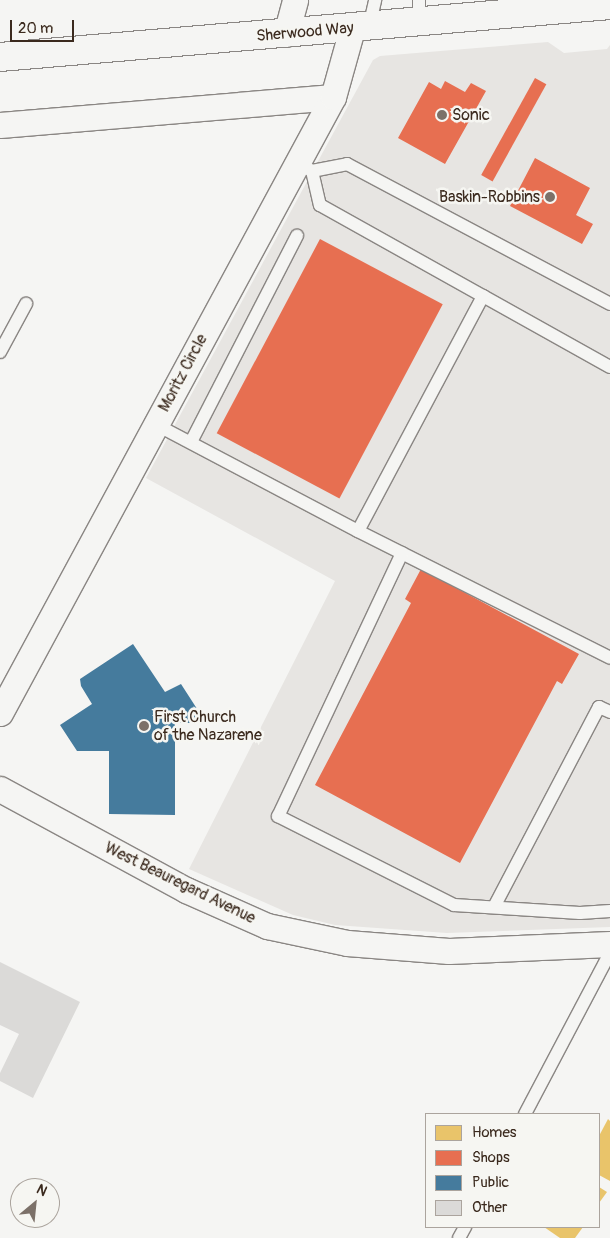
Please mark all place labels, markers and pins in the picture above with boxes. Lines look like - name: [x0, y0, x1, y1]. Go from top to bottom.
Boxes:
- place label: Sonic: [452, 105, 490, 125]
- marker: Sonic: [436, 109, 448, 121]
- place label: Baskin-Robbins: [439, 187, 540, 207]
- marker: Baskin-Robbins: [544, 191, 556, 203]
- place label: First Church of the Nazarene: [154, 707, 262, 745]
- marker: First Church of the Nazarene: [138, 720, 150, 732]

